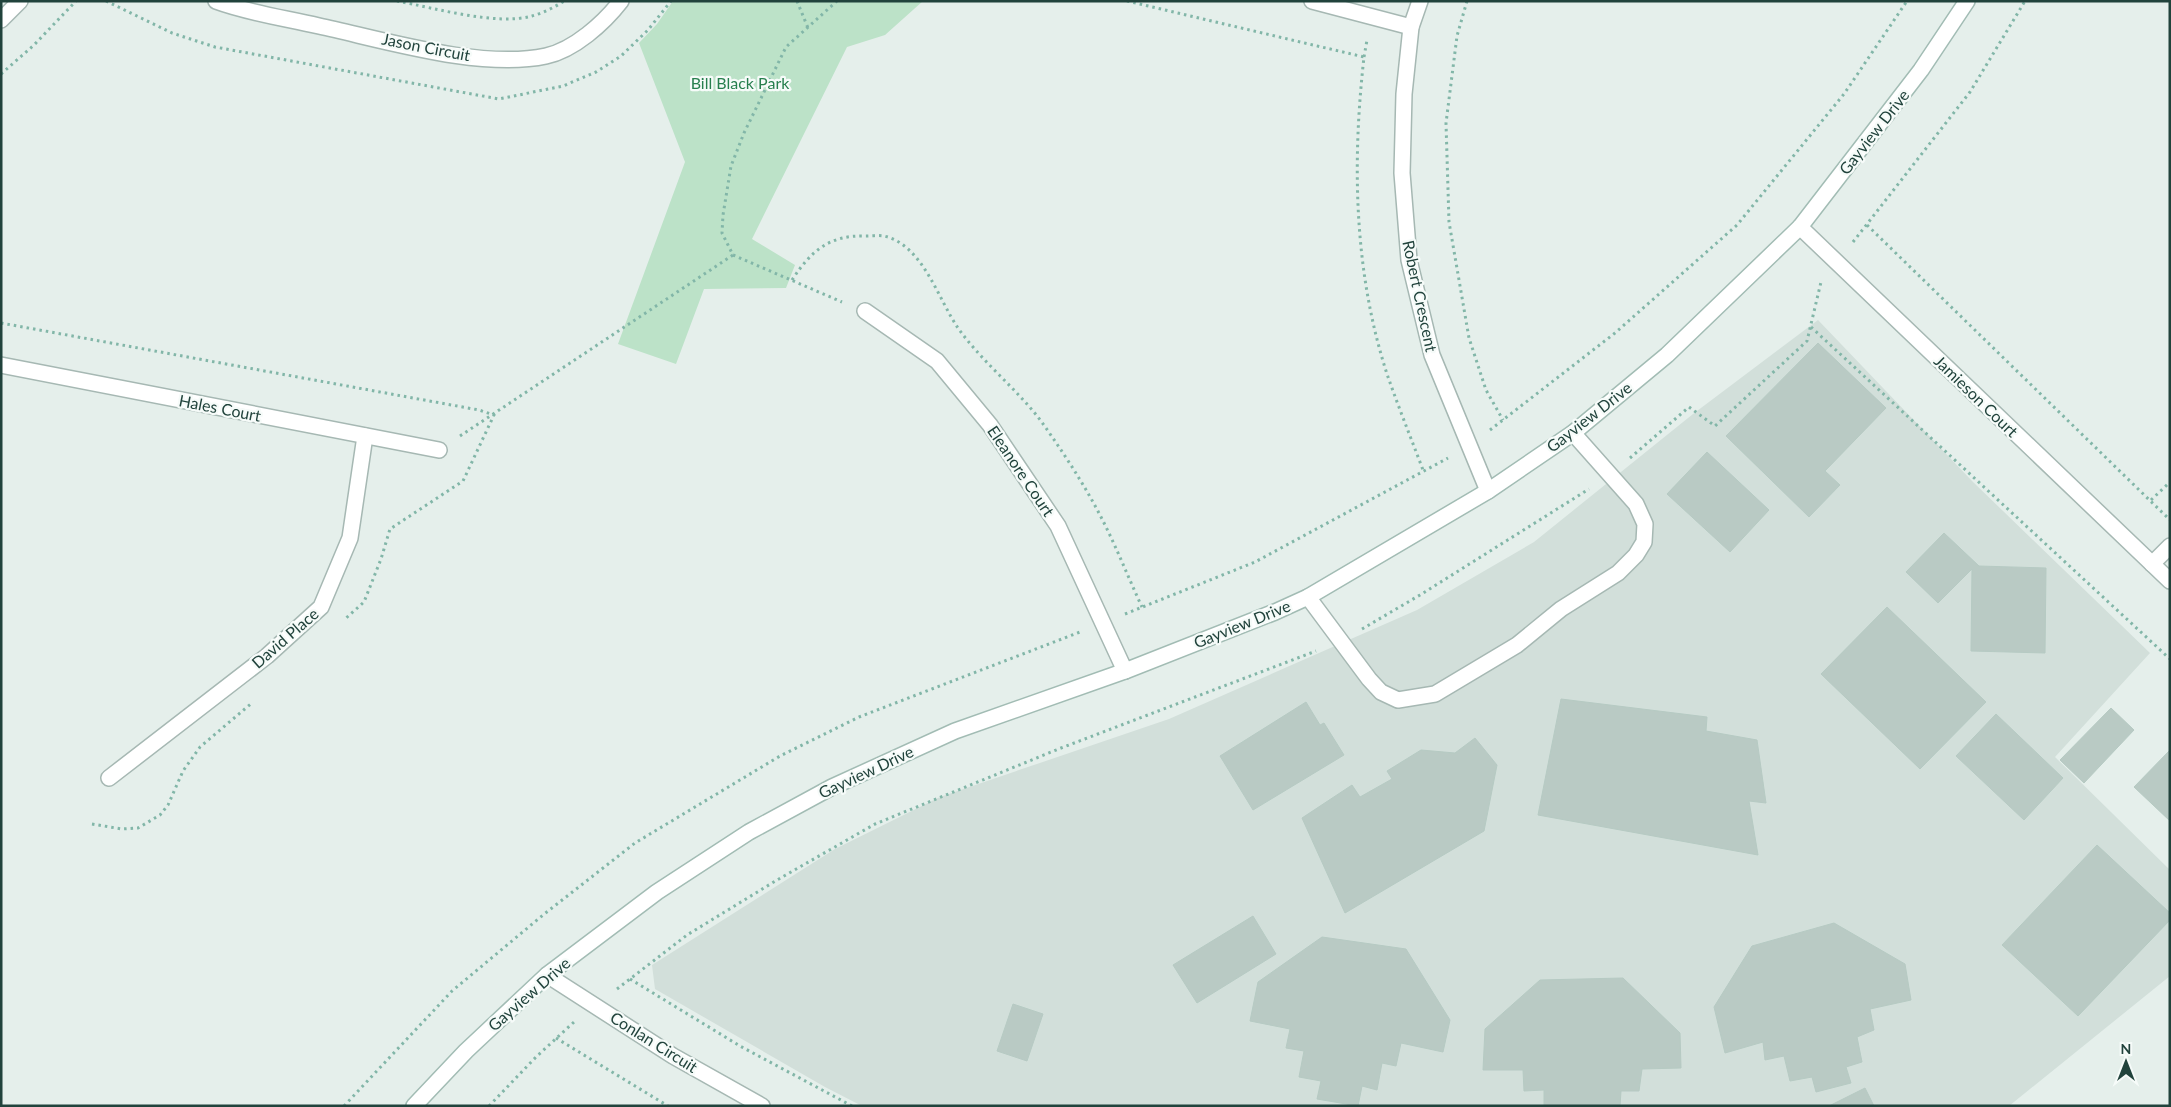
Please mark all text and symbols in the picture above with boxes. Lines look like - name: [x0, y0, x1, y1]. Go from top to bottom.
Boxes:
- street label: Jason Circuit: [380, 29, 472, 64]
- park label: Bill Black Park: [691, 73, 790, 92]
- street label: Gayview Drive: [1835, 85, 1913, 178]
- street label: Robert Crescent: [1399, 238, 1442, 354]
- street label: Jamieson Court: [1931, 351, 2022, 440]
- street label: Gayview Drive: [1542, 378, 1635, 456]
- street label: Hales Court: [177, 390, 263, 425]
- street label: Eleanore Court: [984, 422, 1059, 520]
- street label: Gayview Drive: [1191, 596, 1293, 652]
- street label: David Place: [247, 604, 322, 672]
- street label: Gayview Drive: [815, 741, 916, 802]
- street label: Gayview Drive: [484, 953, 574, 1034]
- street label: Conlan Circuit: [607, 1007, 702, 1076]
- north arrow: [2101, 1037, 2151, 1087]
- text: N: [2121, 1040, 2131, 1057]

